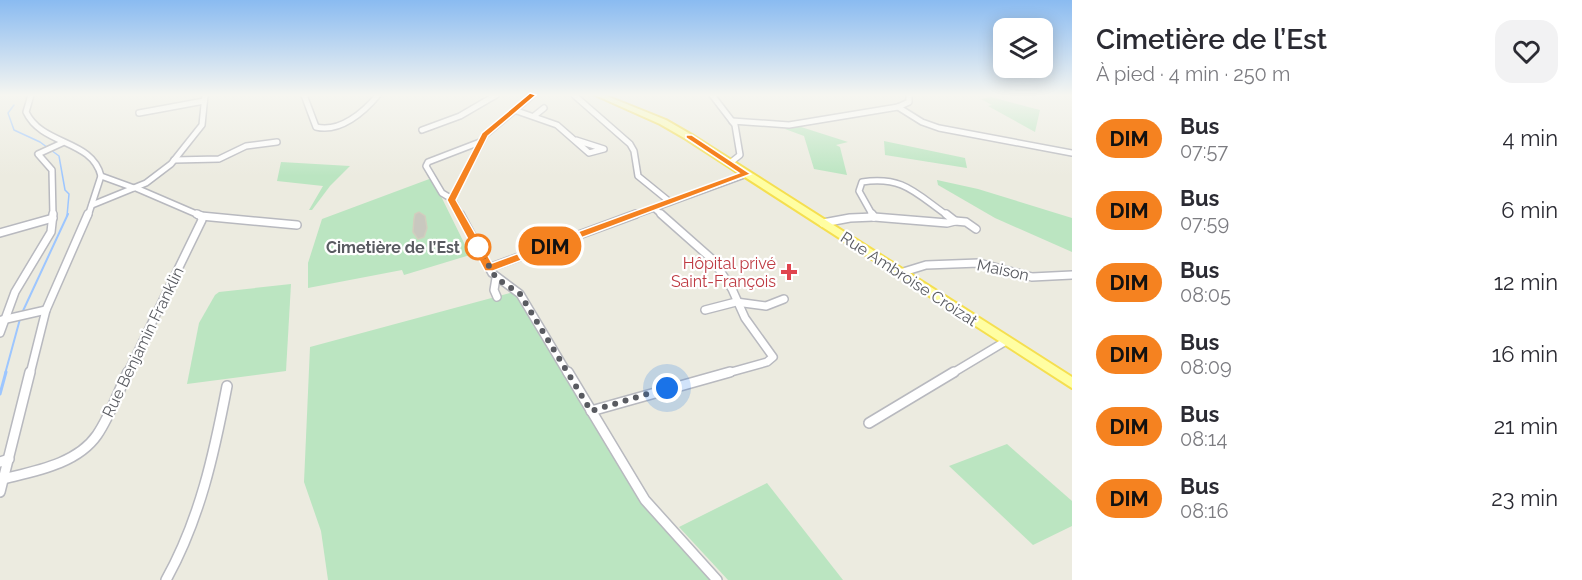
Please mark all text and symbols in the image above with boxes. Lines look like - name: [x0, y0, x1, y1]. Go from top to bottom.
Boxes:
- map controls: [993, 18, 1053, 78]
- button: layers: [993, 18, 1053, 78]
- button: heart: [1495, 20, 1558, 83]
- text: Cimetière de l’Est: [1096, 23, 1327, 56]
- text: À pied · 4 min · 250 m: [1096, 62, 1290, 86]
- text: Bus: [1180, 113, 1219, 139]
- text: 4 min: [1503, 125, 1558, 151]
- text: DIM: [1109, 126, 1149, 151]
- text: 07:57: [1180, 139, 1228, 163]
- text: Bus: [1180, 185, 1219, 211]
- text: 6 min: [1501, 197, 1558, 223]
- text: DIM: [1109, 198, 1149, 223]
- text: 07:59: [1180, 211, 1229, 235]
- line badge: DIM: [516, 226, 584, 266]
- street label: Rue Ambroise Croizat: [837, 228, 981, 331]
- marker: Cimetière de l’Est: [465, 234, 491, 260]
- text: DIM: [530, 234, 570, 259]
- place label: Cimetière de l’Est: [326, 238, 460, 257]
- place label: Hôpital privé Saint-François: [671, 254, 776, 291]
- street label: Maison: [975, 255, 1031, 285]
- text: Bus: [1180, 257, 1219, 283]
- marker: Hôpital privé Saint-François: [780, 263, 798, 281]
- street label: Rue Benjamin Franklin: [98, 264, 188, 420]
- text: 12 min: [1494, 269, 1558, 295]
- text: DIM: [1109, 270, 1149, 295]
- text: 08:05: [1180, 283, 1231, 307]
- text: Bus: [1180, 329, 1219, 355]
- text: 16 min: [1492, 341, 1558, 367]
- text: DIM: [1109, 342, 1149, 367]
- text: 08:09: [1180, 355, 1232, 379]
- your location: [652, 373, 682, 403]
- text: Bus: [1180, 401, 1219, 427]
- text: 21 min: [1494, 413, 1558, 439]
- text: DIM: [1109, 414, 1149, 439]
- text: 08:14: [1180, 427, 1227, 451]
- text: Bus: [1180, 473, 1219, 499]
- text: 23 min: [1491, 485, 1558, 511]
- text: DIM: [1109, 486, 1149, 511]
- text: 08:16: [1180, 499, 1228, 523]

